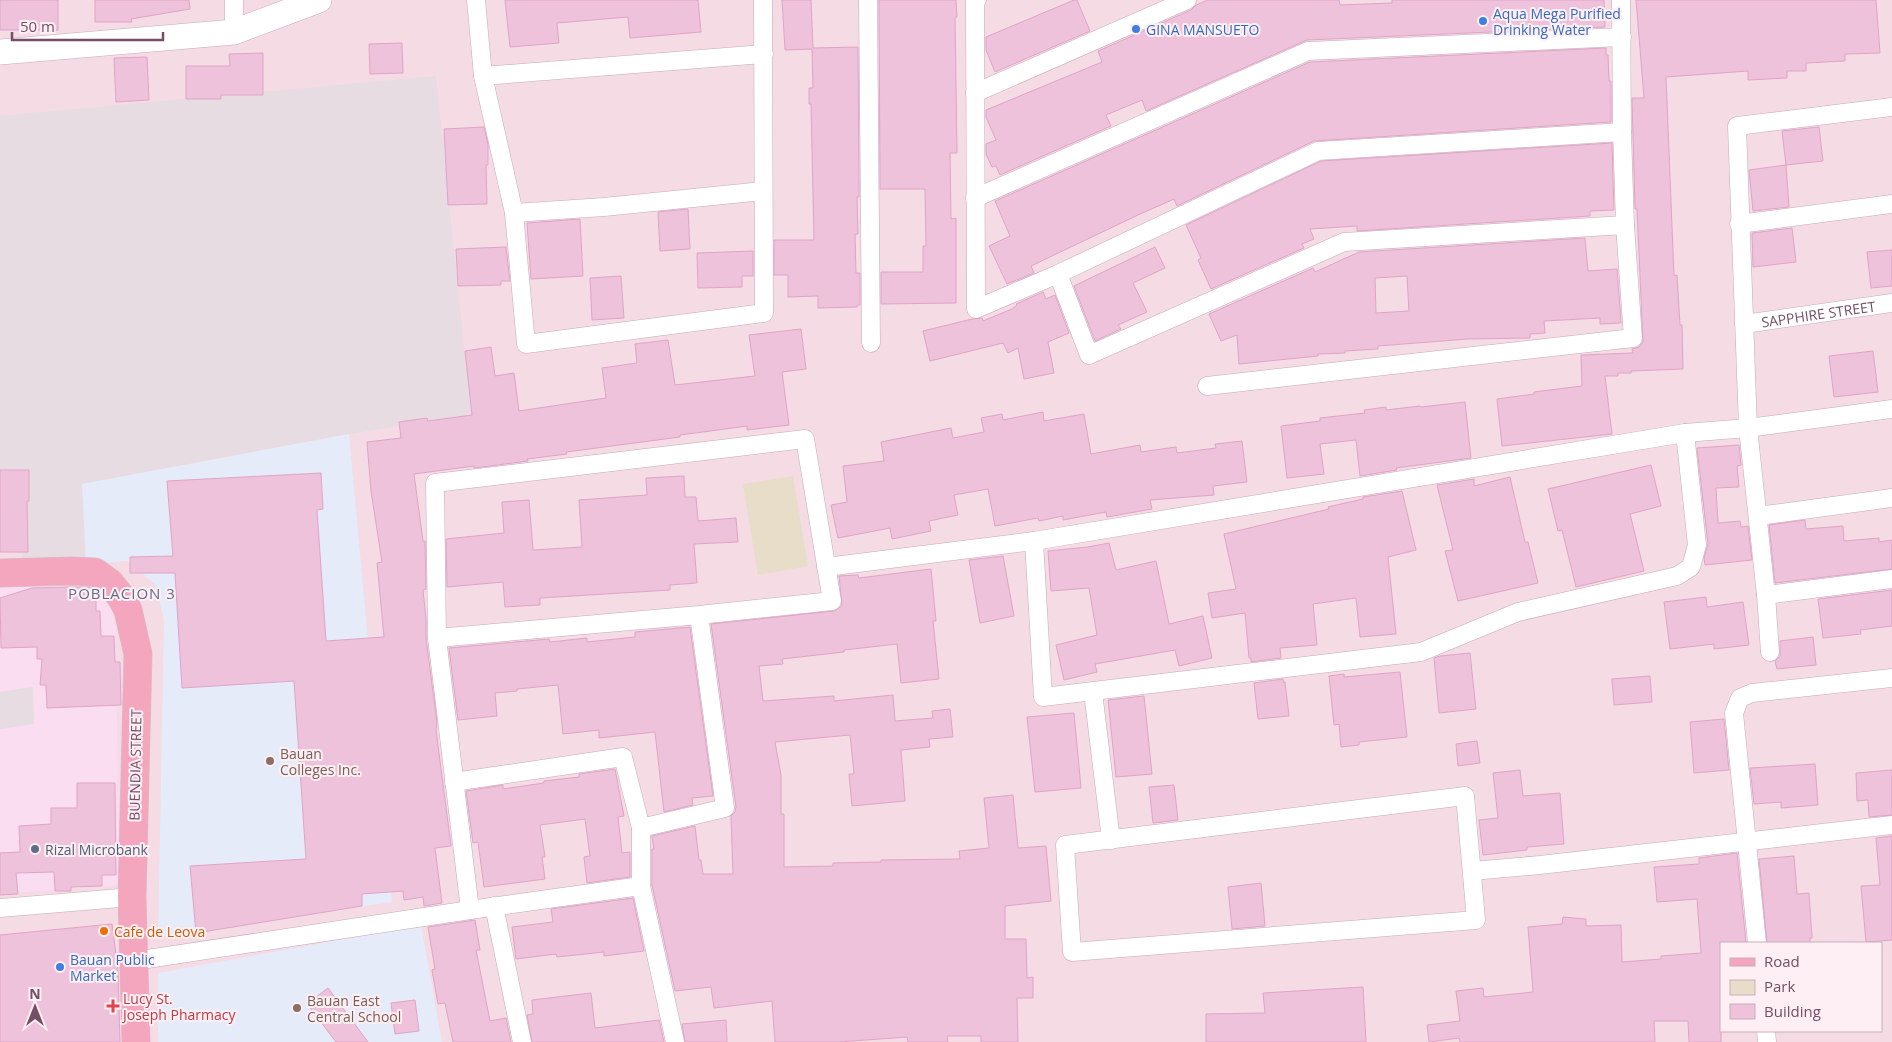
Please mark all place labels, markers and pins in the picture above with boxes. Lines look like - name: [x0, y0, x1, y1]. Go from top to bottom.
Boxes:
- place label: Aqua Mega Purified Drinking Water: [1493, 4, 1621, 39]
- marker: Aqua Mega Purified Drinking Water: [1477, 15, 1489, 27]
- place label: GINA MANSUETO: [1146, 20, 1259, 39]
- marker: GINA MANSUETO: [1130, 23, 1142, 35]
- place label: Bauan Colleges Inc.: [280, 744, 361, 779]
- marker: Bauan Colleges Inc.: [264, 755, 276, 767]
- place label: Rizal Microbank: [45, 840, 149, 859]
- marker: Rizal Microbank: [29, 843, 41, 855]
- place label: Cafe de Leova: [114, 922, 205, 941]
- marker: Cafe de Leova: [98, 925, 110, 937]
- place label: Bauan Public Market: [70, 950, 155, 985]
- marker: Bauan Public Market: [54, 961, 66, 973]
- place label: Lucy St. Joseph Pharmacy: [121, 989, 236, 1024]
- place label: Bauan East Central School: [307, 991, 401, 1026]
- marker: Lucy St. Joseph Pharmacy: [107, 1000, 119, 1012]
- marker: Bauan East Central School: [291, 1002, 303, 1014]

